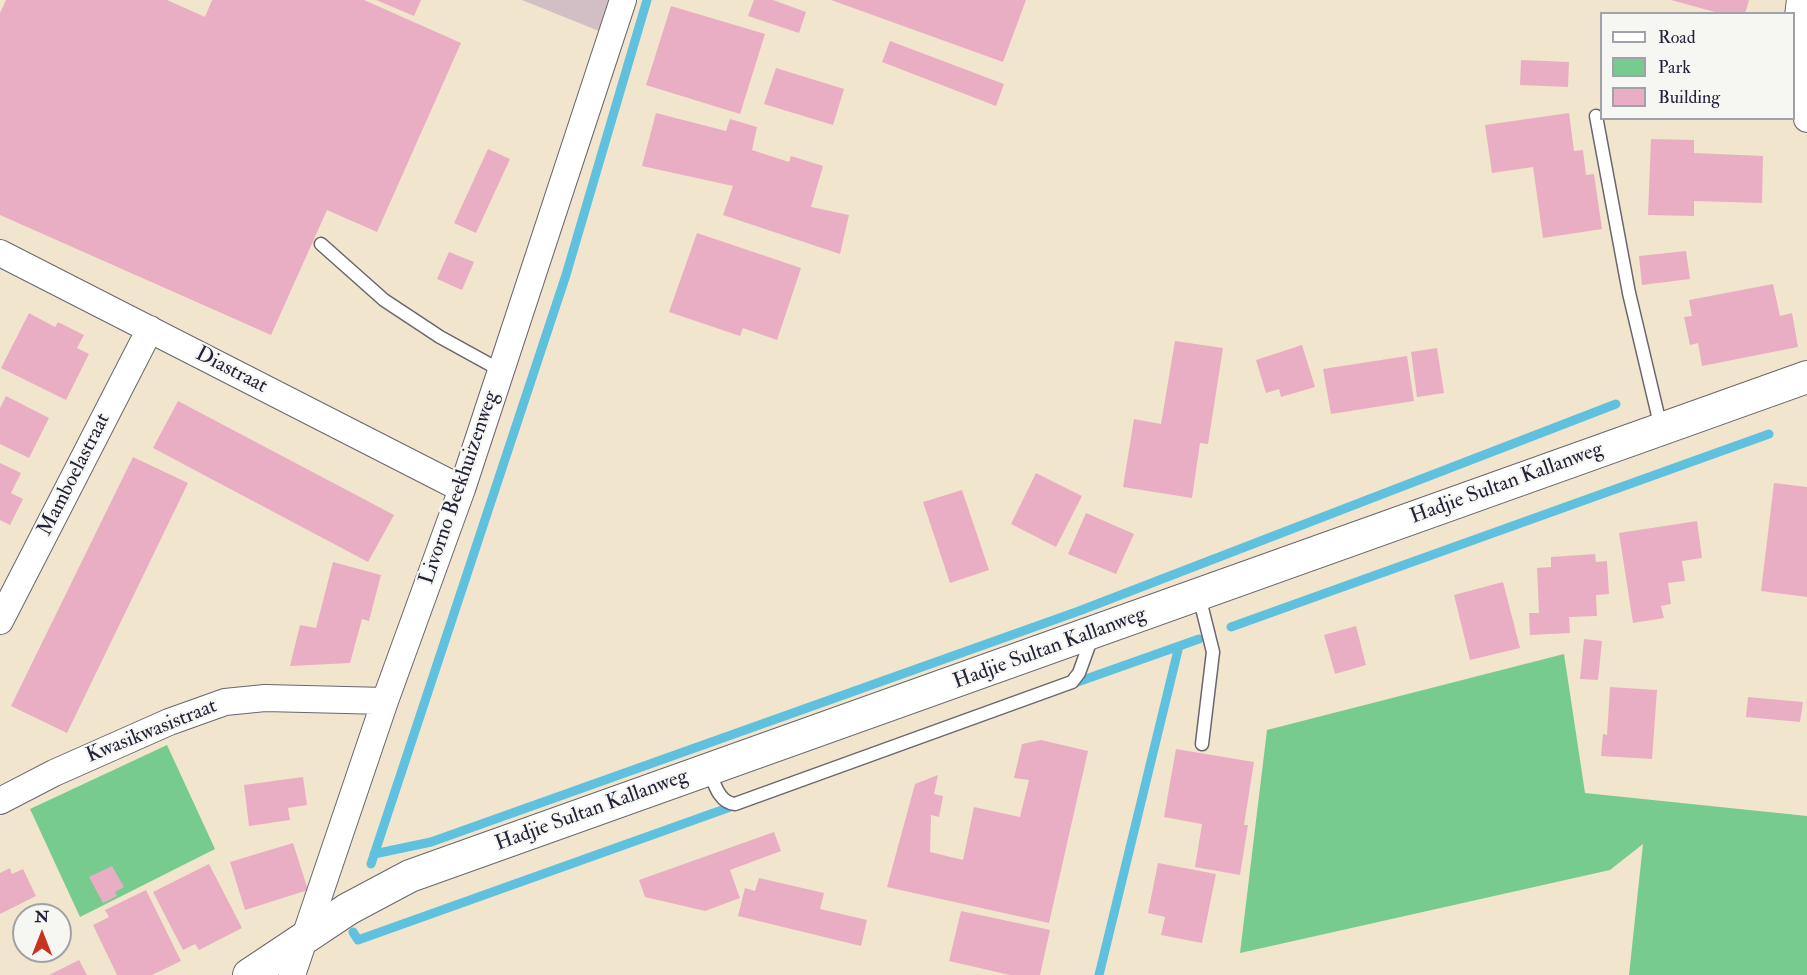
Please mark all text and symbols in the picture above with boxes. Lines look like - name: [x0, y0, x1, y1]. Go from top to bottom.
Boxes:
- legend: [1600, 12, 1795, 120]
- text: Road: [1658, 26, 1696, 49]
- text: Park: [1658, 56, 1691, 79]
- text: Building: [1658, 86, 1720, 109]
- street label: Diastraat: [191, 342, 271, 400]
- street label: Livorno Beekhuizenweg: [415, 388, 505, 588]
- street label: Mamboelastraat: [33, 410, 117, 540]
- street label: Hadjie Sultan Kallanweg: [1407, 437, 1607, 531]
- street label: Hadjie Sultan Kallanweg: [950, 602, 1150, 696]
- street label: Kwasikwasistraat: [83, 694, 221, 770]
- street label: Hadjie Sultan Kallanweg: [492, 764, 692, 858]
- north arrow: [12, 903, 72, 963]
- text: N: [35, 907, 49, 927]

